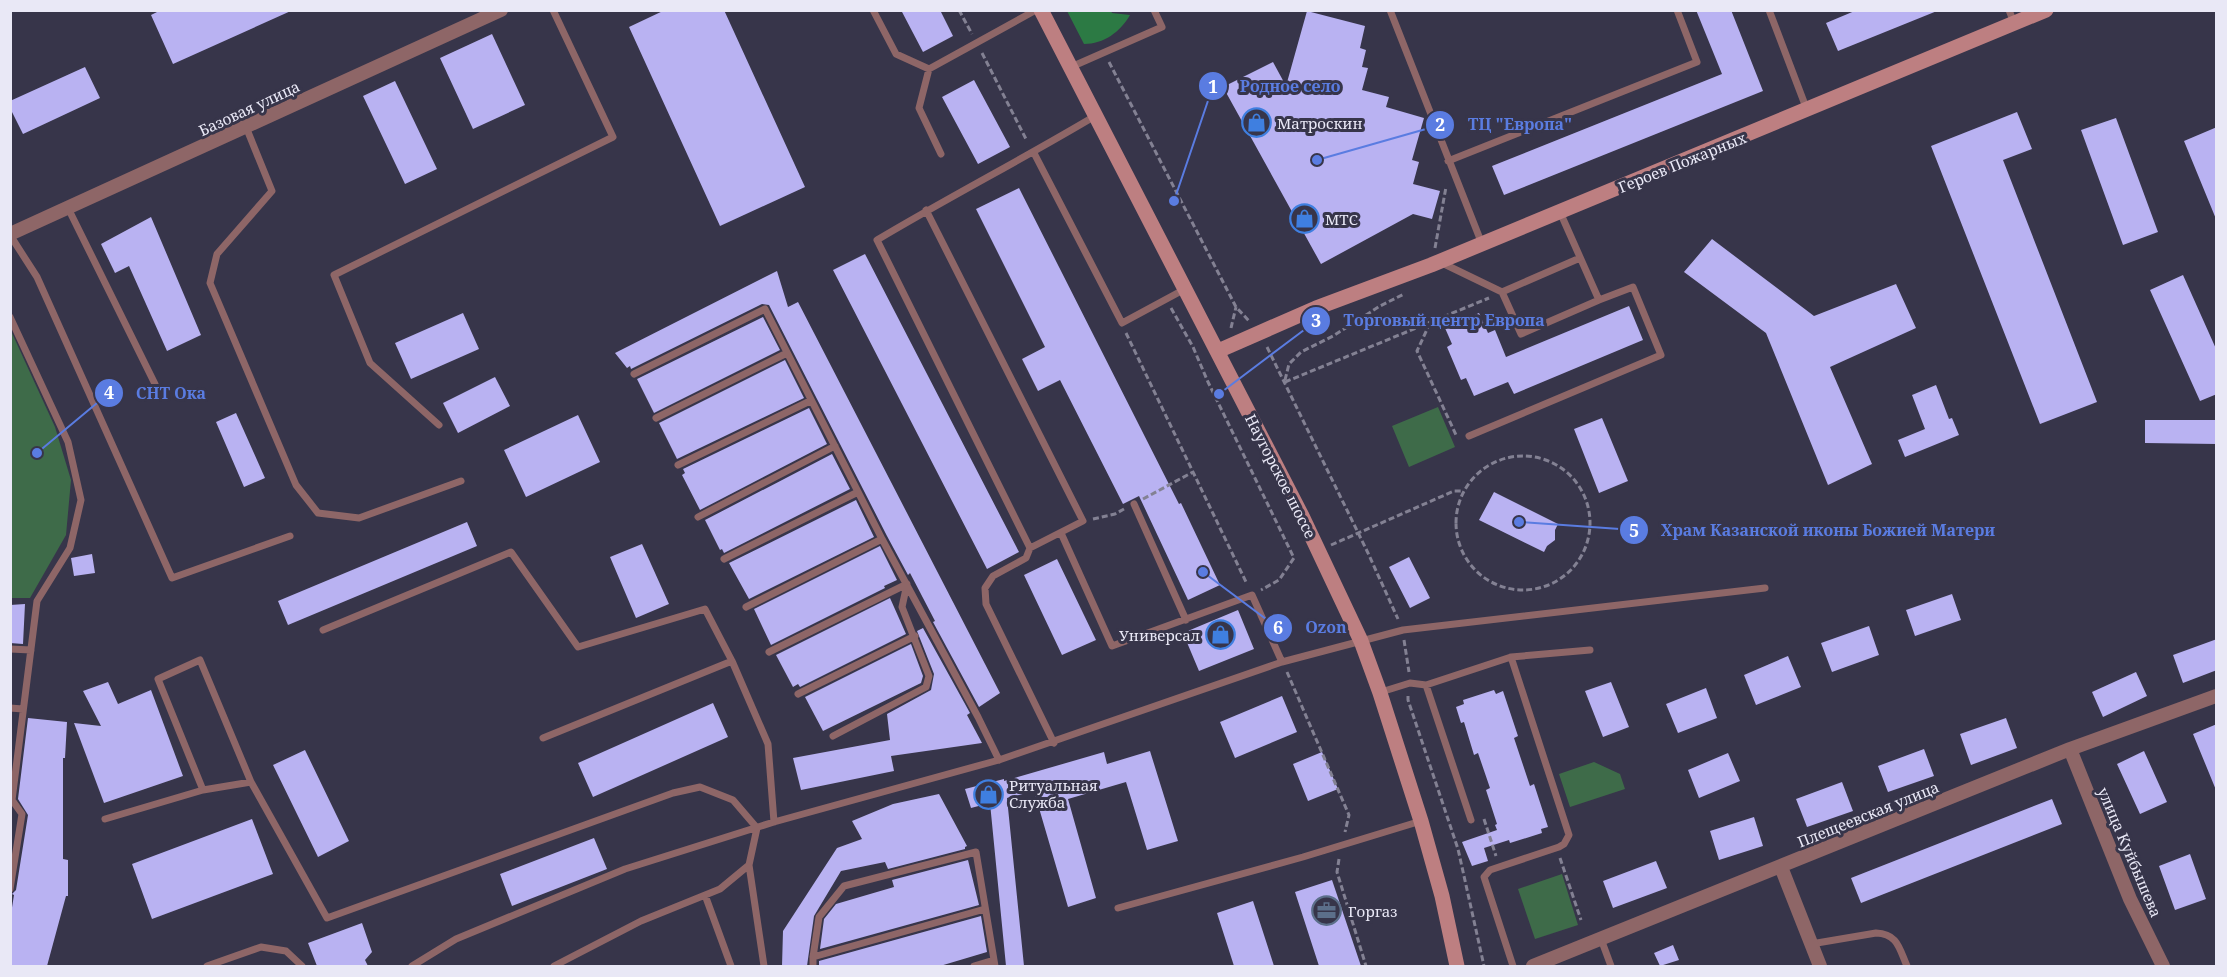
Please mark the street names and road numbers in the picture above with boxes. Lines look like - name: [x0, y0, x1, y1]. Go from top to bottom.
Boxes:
- street label: Базовая улица: [195, 76, 303, 140]
- street label: Героев Пожарных: [1615, 127, 1749, 197]
- street label: Наугорское шоссе: [1241, 410, 1321, 542]
- street label: Плещеевская улица: [1794, 776, 1942, 852]
- street label: улица Куйбышева: [2094, 784, 2166, 920]

